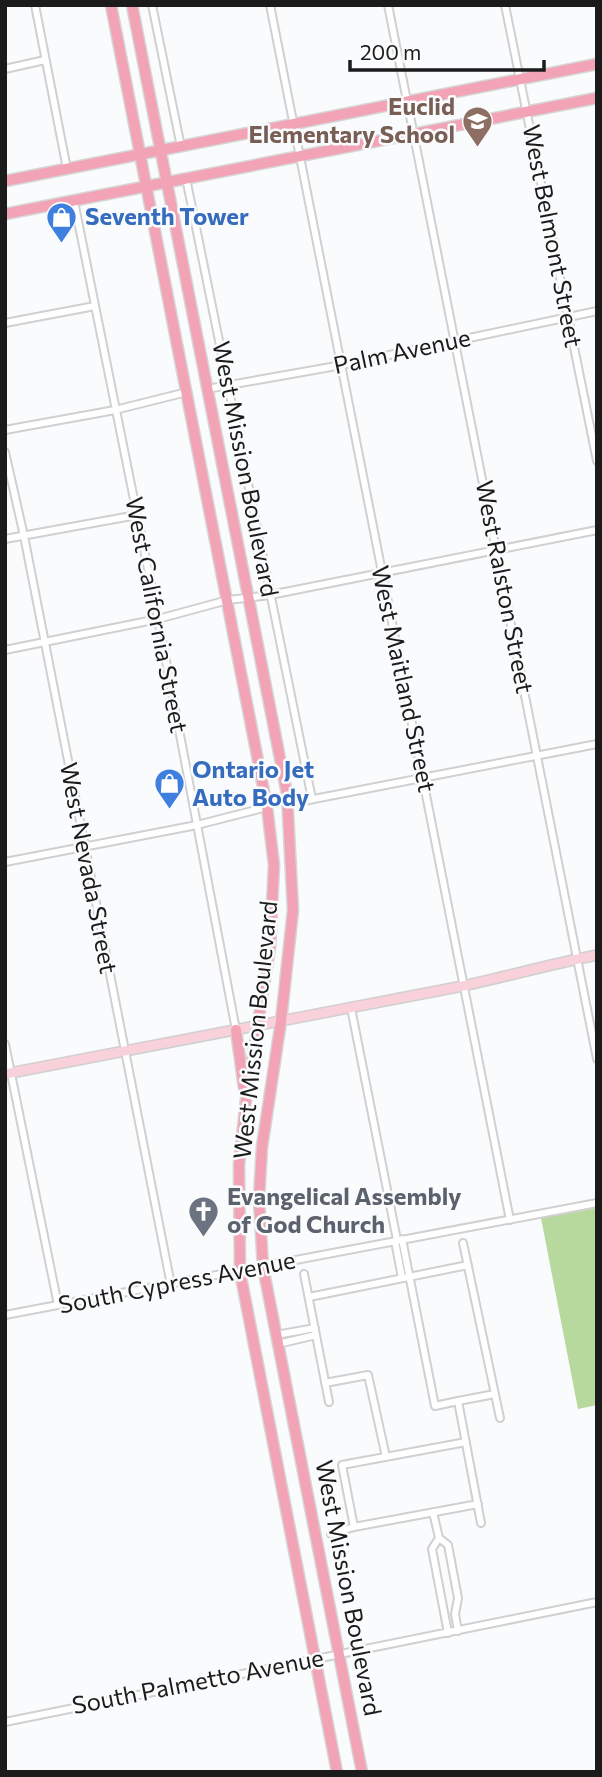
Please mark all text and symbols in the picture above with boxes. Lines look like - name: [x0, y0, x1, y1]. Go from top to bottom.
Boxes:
- scale bar: [350, 28, 544, 72]
- text: 200 m: [360, 39, 421, 64]
- place label: Euclid Elementary School: [248, 91, 455, 148]
- school or university icon: Euclid Elementary School: [461, 104, 495, 148]
- street label: West Belmont Street: [518, 122, 589, 350]
- shop icon: Seventh Tower: [45, 200, 79, 244]
- place label: Seventh Tower: [85, 201, 249, 230]
- street label: Palm Avenue: [331, 322, 473, 379]
- street label: West Mission Boulevard: [207, 338, 286, 599]
- street label: West Ralston Street: [471, 478, 540, 696]
- street label: West California Street: [120, 494, 195, 735]
- street label: West Maitland Street: [366, 563, 443, 795]
- place label: Ontario Jet Auto Body: [192, 754, 314, 811]
- street label: West Nevada Street: [55, 760, 124, 976]
- shop icon: Ontario Jet Auto Body: [152, 767, 186, 811]
- street label: West Mission Boulevard: [227, 899, 283, 1161]
- place label: Evangelical Assembly of God Church: [227, 1181, 461, 1238]
- church icon: Evangelical Assembly of God Church: [187, 1194, 221, 1238]
- street label: South Cypress Avenue: [56, 1244, 298, 1319]
- street label: West Mission Boulevard: [310, 1457, 389, 1718]
- street label: South Palmetto Avenue: [69, 1642, 326, 1719]

